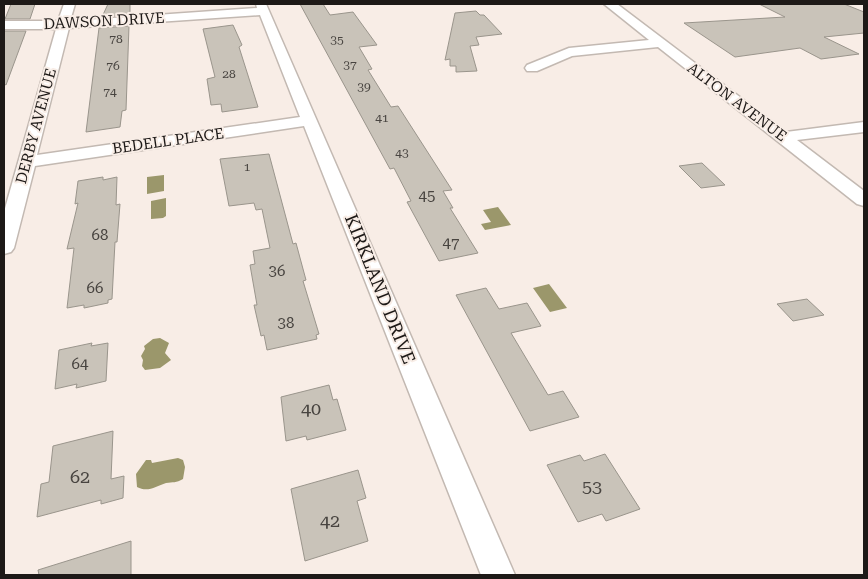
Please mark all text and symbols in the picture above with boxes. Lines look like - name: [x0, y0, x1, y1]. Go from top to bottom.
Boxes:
- street label: DAWSON DRIVE: [43, 9, 165, 33]
- house number: 78: [109, 32, 123, 46]
- house number: 35: [330, 33, 344, 47]
- house number: 37: [343, 58, 357, 72]
- house number: 76: [106, 59, 120, 73]
- street label: ALTON AVENUE: [684, 59, 790, 145]
- street label: DERBY AVENUE: [12, 66, 60, 186]
- house number: 28: [222, 67, 236, 81]
- house number: 39: [357, 80, 371, 94]
- house number: 74: [103, 85, 117, 99]
- house number: 41: [375, 111, 389, 125]
- street label: BEDELL PLACE: [111, 124, 225, 158]
- house number: 43: [395, 146, 409, 160]
- house number: 1: [244, 160, 251, 174]
- house number: 45: [419, 187, 435, 205]
- street label: KIRKLAND DRIVE: [341, 211, 420, 367]
- house number: 68: [92, 226, 108, 244]
- house number: 47: [443, 234, 459, 252]
- house number: 36: [269, 262, 285, 280]
- house number: 66: [87, 279, 103, 297]
- house number: 38: [278, 314, 294, 332]
- house number: 64: [72, 355, 89, 373]
- house number: 40: [301, 398, 321, 419]
- house number: 62: [70, 466, 90, 487]
- house number: 53: [582, 476, 602, 497]
- house number: 42: [320, 510, 340, 531]

